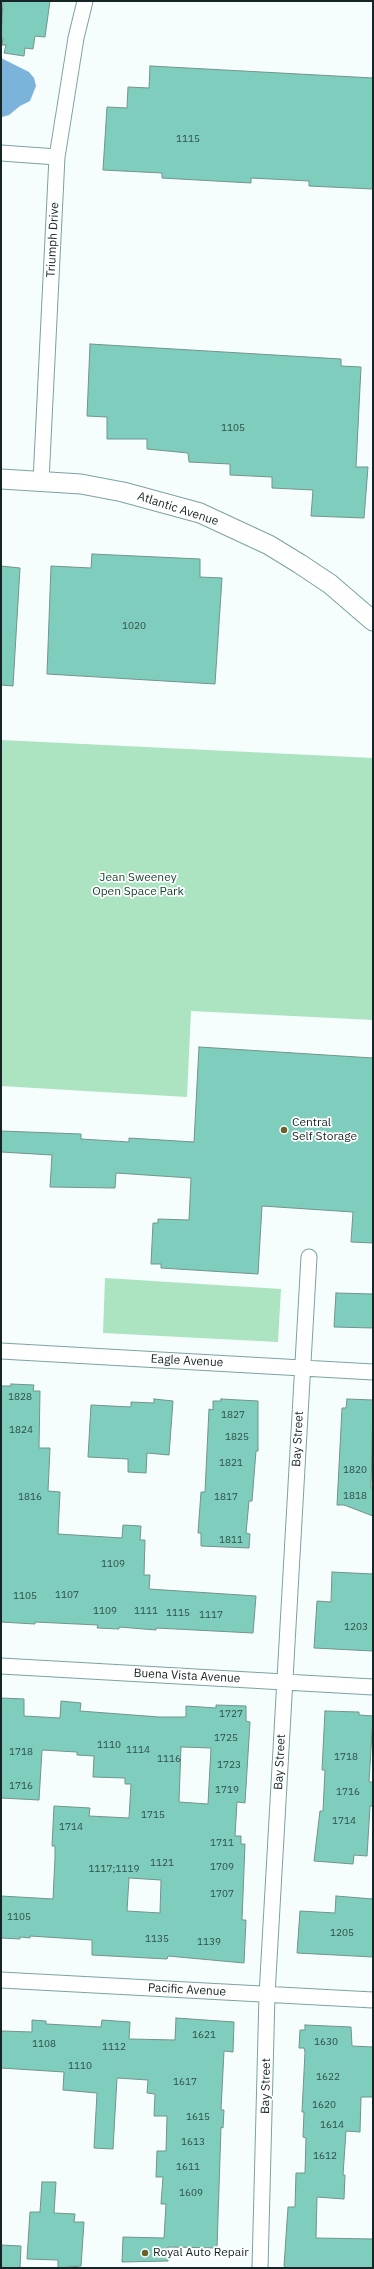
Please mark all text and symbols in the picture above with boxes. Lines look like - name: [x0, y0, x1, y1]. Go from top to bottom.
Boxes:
- house number: 1115: [176, 133, 200, 145]
- street label: Triumph Drive: [44, 202, 62, 278]
- house number: 1105: [221, 422, 245, 434]
- street label: Atlantic Avenue: [136, 489, 220, 529]
- house number: 1020: [122, 620, 146, 632]
- park label: Jean Sweeney Open Space Park: [92, 871, 184, 899]
- place label: Central Self Storage: [292, 1116, 357, 1144]
- marker: Central Self Storage: [279, 1125, 289, 1135]
- street label: Eagle Avenue: [150, 1352, 224, 1370]
- house number: 1828: [8, 1391, 32, 1403]
- house number: 1827: [221, 1409, 245, 1421]
- street label: Bay Street: [289, 1411, 307, 1467]
- house number: 1824: [9, 1424, 33, 1436]
- house number: 1825: [225, 1431, 249, 1443]
- house number: 1821: [219, 1457, 243, 1469]
- house number: 1820: [343, 1464, 367, 1476]
- house number: 1818: [343, 1490, 367, 1502]
- house number: 1816: [18, 1491, 42, 1503]
- house number: 1817: [214, 1491, 238, 1503]
- house number: 1811: [219, 1534, 243, 1546]
- house number: 1109: [101, 1558, 125, 1570]
- house number: 1107: [55, 1589, 79, 1601]
- house number: 1105: [13, 1590, 37, 1602]
- house number: 1109: [93, 1605, 117, 1617]
- house number: 1111: [134, 1605, 158, 1617]
- house number: 1115: [166, 1607, 190, 1619]
- house number: 1117: [199, 1609, 223, 1621]
- house number: 1203: [344, 1621, 368, 1633]
- street label: Buena Vista Avenue: [133, 1666, 241, 1686]
- house number: 1727: [219, 1708, 243, 1720]
- house number: 1725: [214, 1732, 238, 1744]
- street label: Bay Street: [271, 1734, 289, 1790]
- house number: 1110: [97, 1739, 121, 1751]
- house number: 1114: [126, 1744, 150, 1756]
- house number: 1718: [9, 1746, 33, 1758]
- house number: 1718: [334, 1751, 358, 1763]
- house number: 1116: [157, 1753, 181, 1765]
- house number: 1723: [217, 1759, 241, 1771]
- house number: 1716: [9, 1780, 33, 1792]
- house number: 1719: [215, 1784, 239, 1796]
- house number: 1716: [336, 1786, 360, 1798]
- house number: 1715: [141, 1809, 165, 1821]
- house number: 1714: [332, 1815, 356, 1827]
- house number: 1714: [59, 1821, 83, 1833]
- house number: 1711: [210, 1837, 234, 1849]
- house number: 1121: [150, 1857, 174, 1869]
- house number: 1709: [210, 1861, 234, 1873]
- house number: 1117;1119: [89, 1863, 139, 1875]
- house number: 1707: [210, 1888, 234, 1900]
- house number: 1105: [7, 1911, 31, 1923]
- house number: 1205: [330, 1927, 354, 1939]
- house number: 1135: [145, 1933, 169, 1945]
- house number: 1139: [197, 1936, 221, 1948]
- street label: Pacific Avenue: [148, 1981, 226, 1999]
- house number: 1621: [192, 2029, 216, 2041]
- house number: 1630: [314, 2036, 338, 2048]
- house number: 1108: [32, 2038, 56, 2050]
- house number: 1112: [102, 2041, 126, 2053]
- street label: Bay Street: [258, 2058, 274, 2114]
- house number: 1110: [68, 2060, 92, 2072]
- house number: 1622: [316, 2071, 340, 2083]
- house number: 1617: [173, 2076, 197, 2088]
- house number: 1620: [312, 2099, 336, 2111]
- house number: 1615: [186, 2111, 210, 2123]
- house number: 1614: [320, 2119, 344, 2131]
- house number: 1613: [181, 2136, 205, 2148]
- house number: 1612: [313, 2150, 337, 2162]
- house number: 1611: [176, 2161, 200, 2173]
- house number: 1609: [179, 2187, 203, 2199]
- place label: Royal Auto Repair: [153, 2246, 249, 2260]
- marker: Royal Auto Repair: [140, 2248, 150, 2258]

